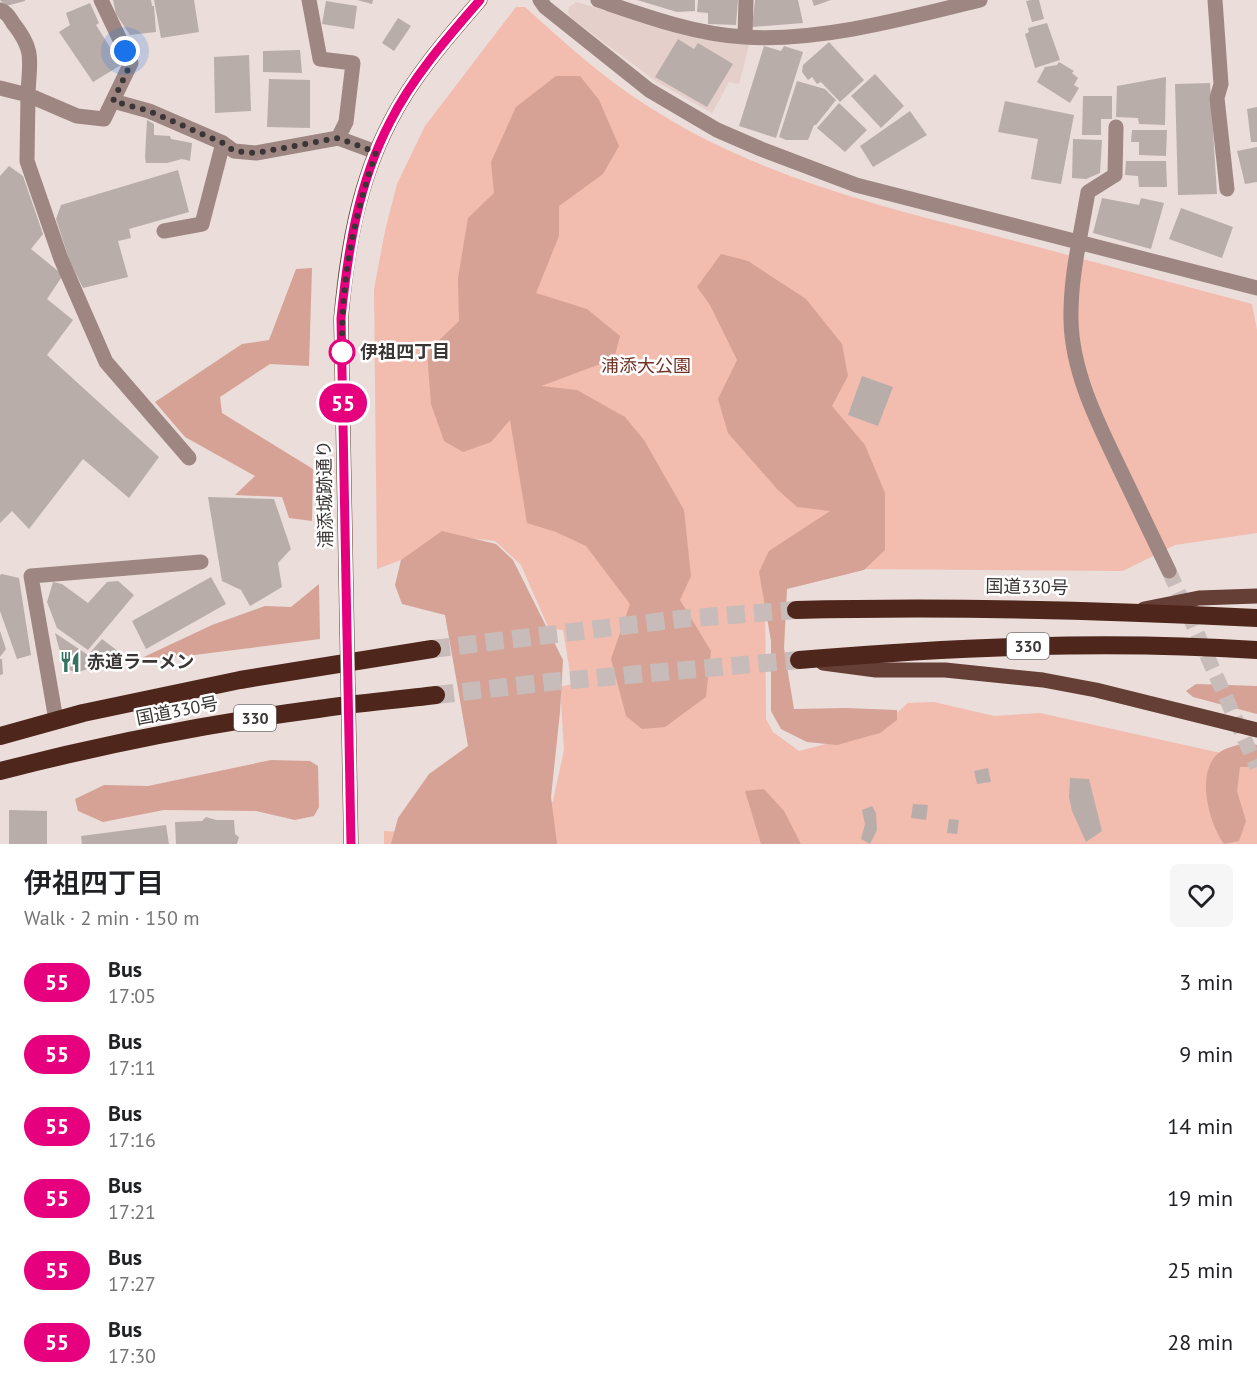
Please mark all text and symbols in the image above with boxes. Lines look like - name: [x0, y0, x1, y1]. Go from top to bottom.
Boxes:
- your location: [110, 36, 140, 66]
- marker: 伊祖四丁目: [329, 339, 355, 365]
- place label: 伊祖四丁目: [360, 340, 450, 363]
- park label: 浦添大公園: [601, 354, 691, 377]
- line badge: 55: [316, 384, 370, 422]
- text: 55: [331, 390, 355, 417]
- street label: 浦添城跡通り: [312, 440, 337, 548]
- street label: 国道330号: [985, 574, 1069, 599]
- road number: 330: [1007, 633, 1049, 659]
- restaurant icon: 赤道ラーメン: [58, 650, 82, 674]
- place label: 赤道ラーメン: [87, 650, 194, 673]
- street label: 国道330号: [134, 691, 220, 730]
- road number: 330: [234, 705, 276, 731]
- text: 伊祖四丁目: [24, 864, 164, 901]
- button: heart: [1170, 864, 1233, 927]
- text: Walk · 2 min · 150 m: [24, 905, 200, 931]
- text: Bus: [108, 955, 142, 983]
- text: 3 min: [1179, 968, 1233, 996]
- text: 55: [45, 969, 69, 996]
- text: 17:05: [108, 983, 156, 1009]
- text: Bus: [108, 1027, 142, 1055]
- text: 9 min: [1179, 1040, 1233, 1068]
- text: 55: [45, 1041, 69, 1068]
- text: 17:11: [108, 1055, 156, 1081]
- text: Bus: [108, 1099, 142, 1127]
- text: 14 min: [1167, 1112, 1233, 1140]
- text: 55: [45, 1113, 69, 1140]
- text: 17:16: [108, 1127, 156, 1153]
- text: Bus: [108, 1171, 142, 1199]
- text: 19 min: [1167, 1184, 1233, 1212]
- text: 55: [45, 1185, 69, 1212]
- text: 17:21: [108, 1199, 156, 1225]
- text: Bus: [108, 1243, 142, 1271]
- text: 25 min: [1167, 1256, 1233, 1284]
- text: 55: [45, 1257, 69, 1284]
- text: 17:27: [108, 1271, 156, 1297]
- text: Bus: [108, 1315, 142, 1343]
- text: 28 min: [1167, 1328, 1233, 1356]
- text: 55: [45, 1329, 69, 1356]
- text: 17:30: [108, 1343, 156, 1369]

